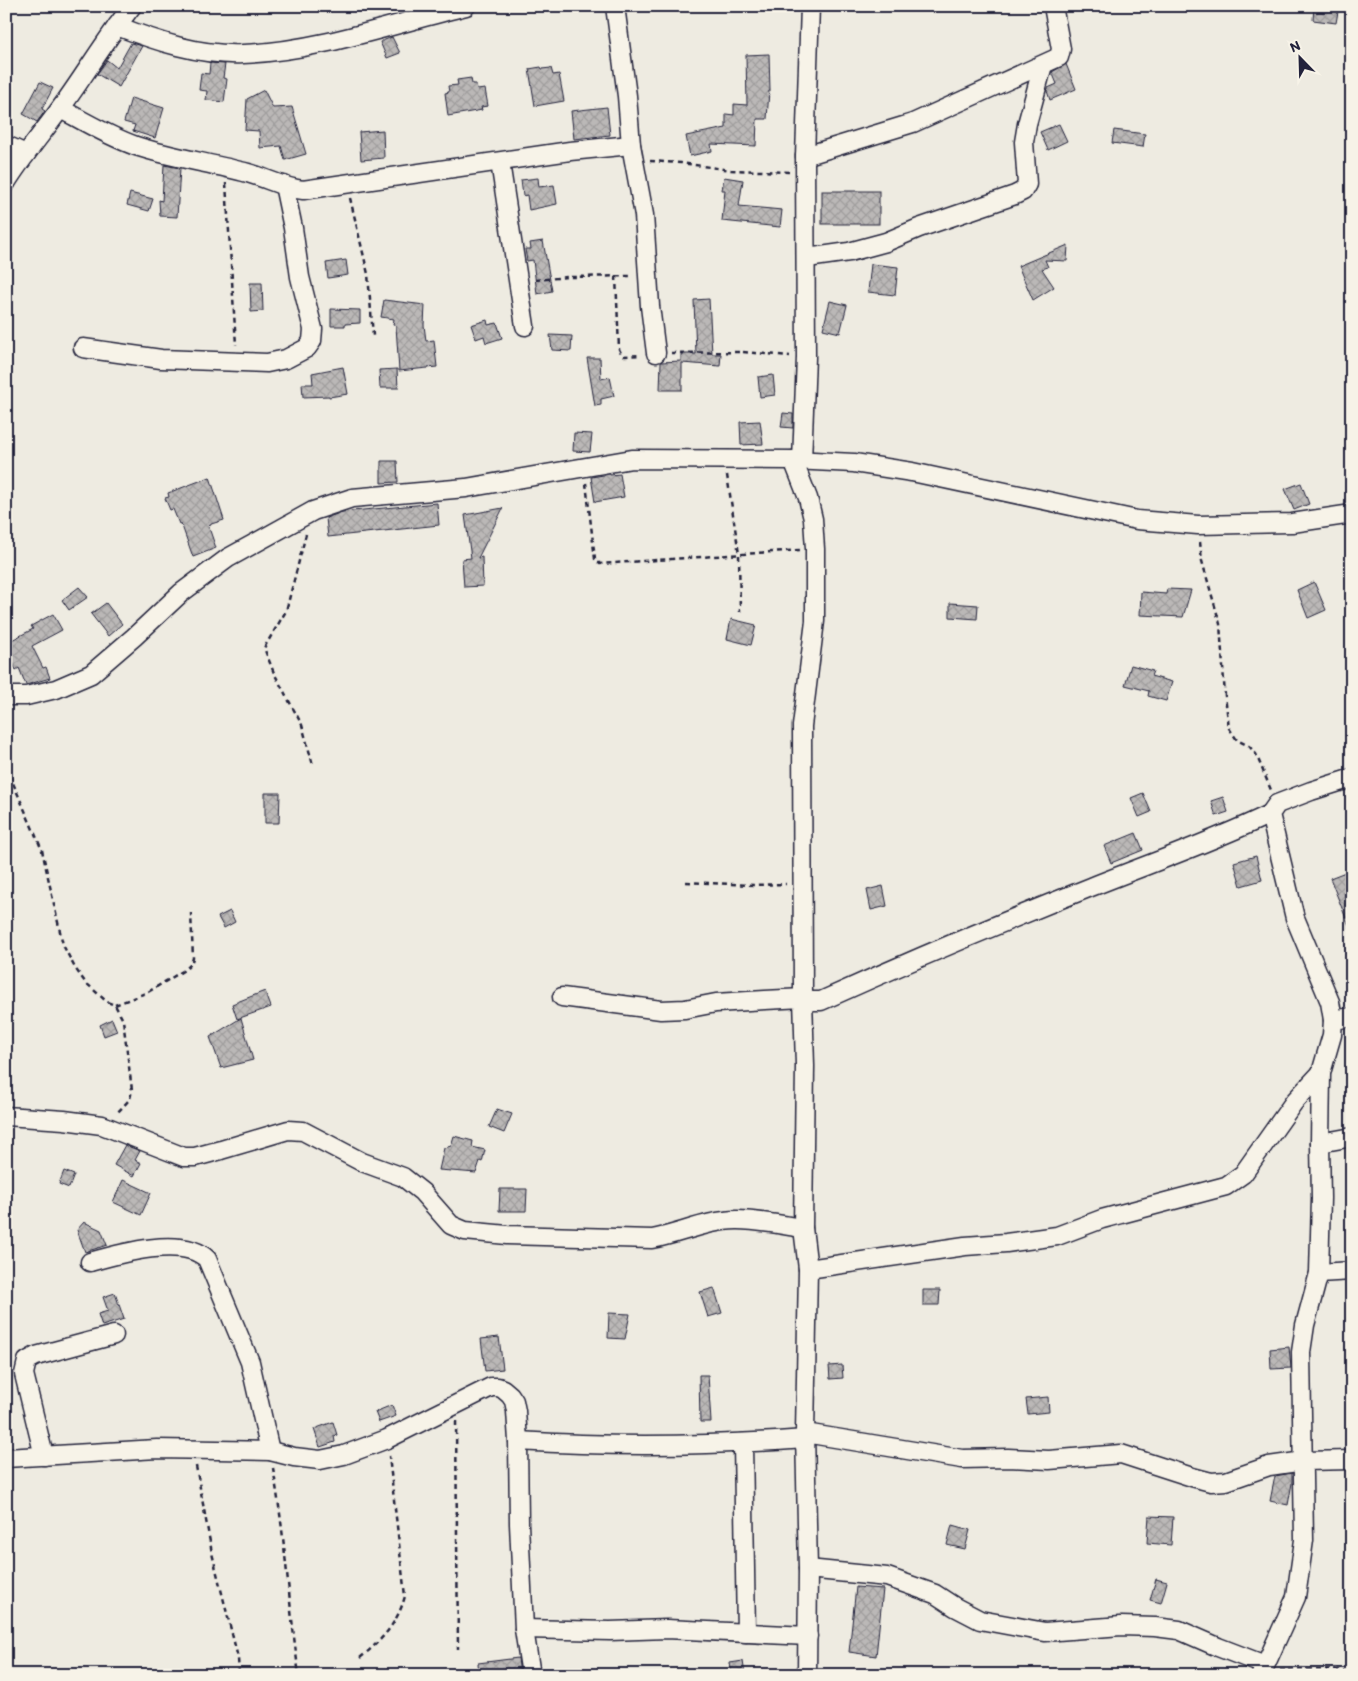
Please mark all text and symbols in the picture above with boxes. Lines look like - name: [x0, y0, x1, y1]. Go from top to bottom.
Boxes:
- north arrow: [1276, 32, 1326, 82]
- text: N: [1287, 37, 1303, 56]

